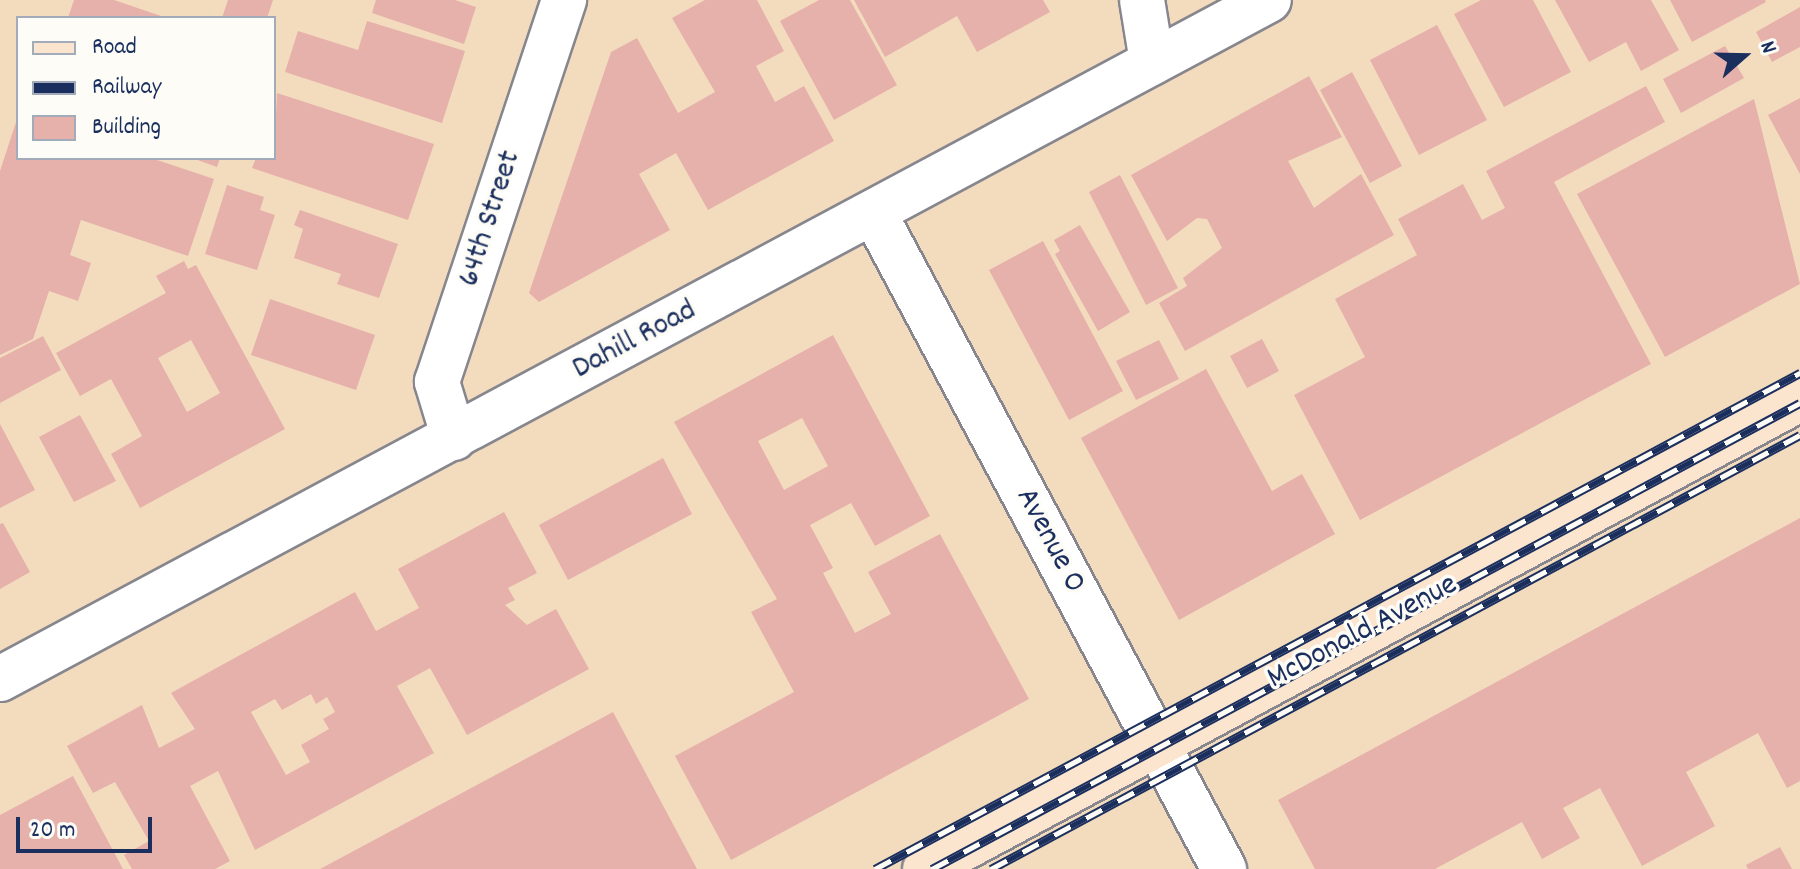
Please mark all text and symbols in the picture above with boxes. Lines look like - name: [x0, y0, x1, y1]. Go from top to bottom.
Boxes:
- legend: [16, 16, 276, 160]
- north arrow: [1704, 16, 1784, 96]
- text: Road: [92, 31, 137, 65]
- text: N: [1751, 37, 1783, 58]
- text: Railway: [92, 71, 161, 105]
- text: Building: [92, 111, 161, 145]
- street label: 64th Street: [451, 146, 531, 292]
- street label: Dahill Road: [567, 292, 703, 390]
- street label: Avenue O: [1005, 482, 1093, 600]
- street label: McDonald Avenue: [1261, 567, 1465, 699]
- scale bar: [20, 801, 156, 851]
- text: 20 m: [30, 814, 76, 848]

